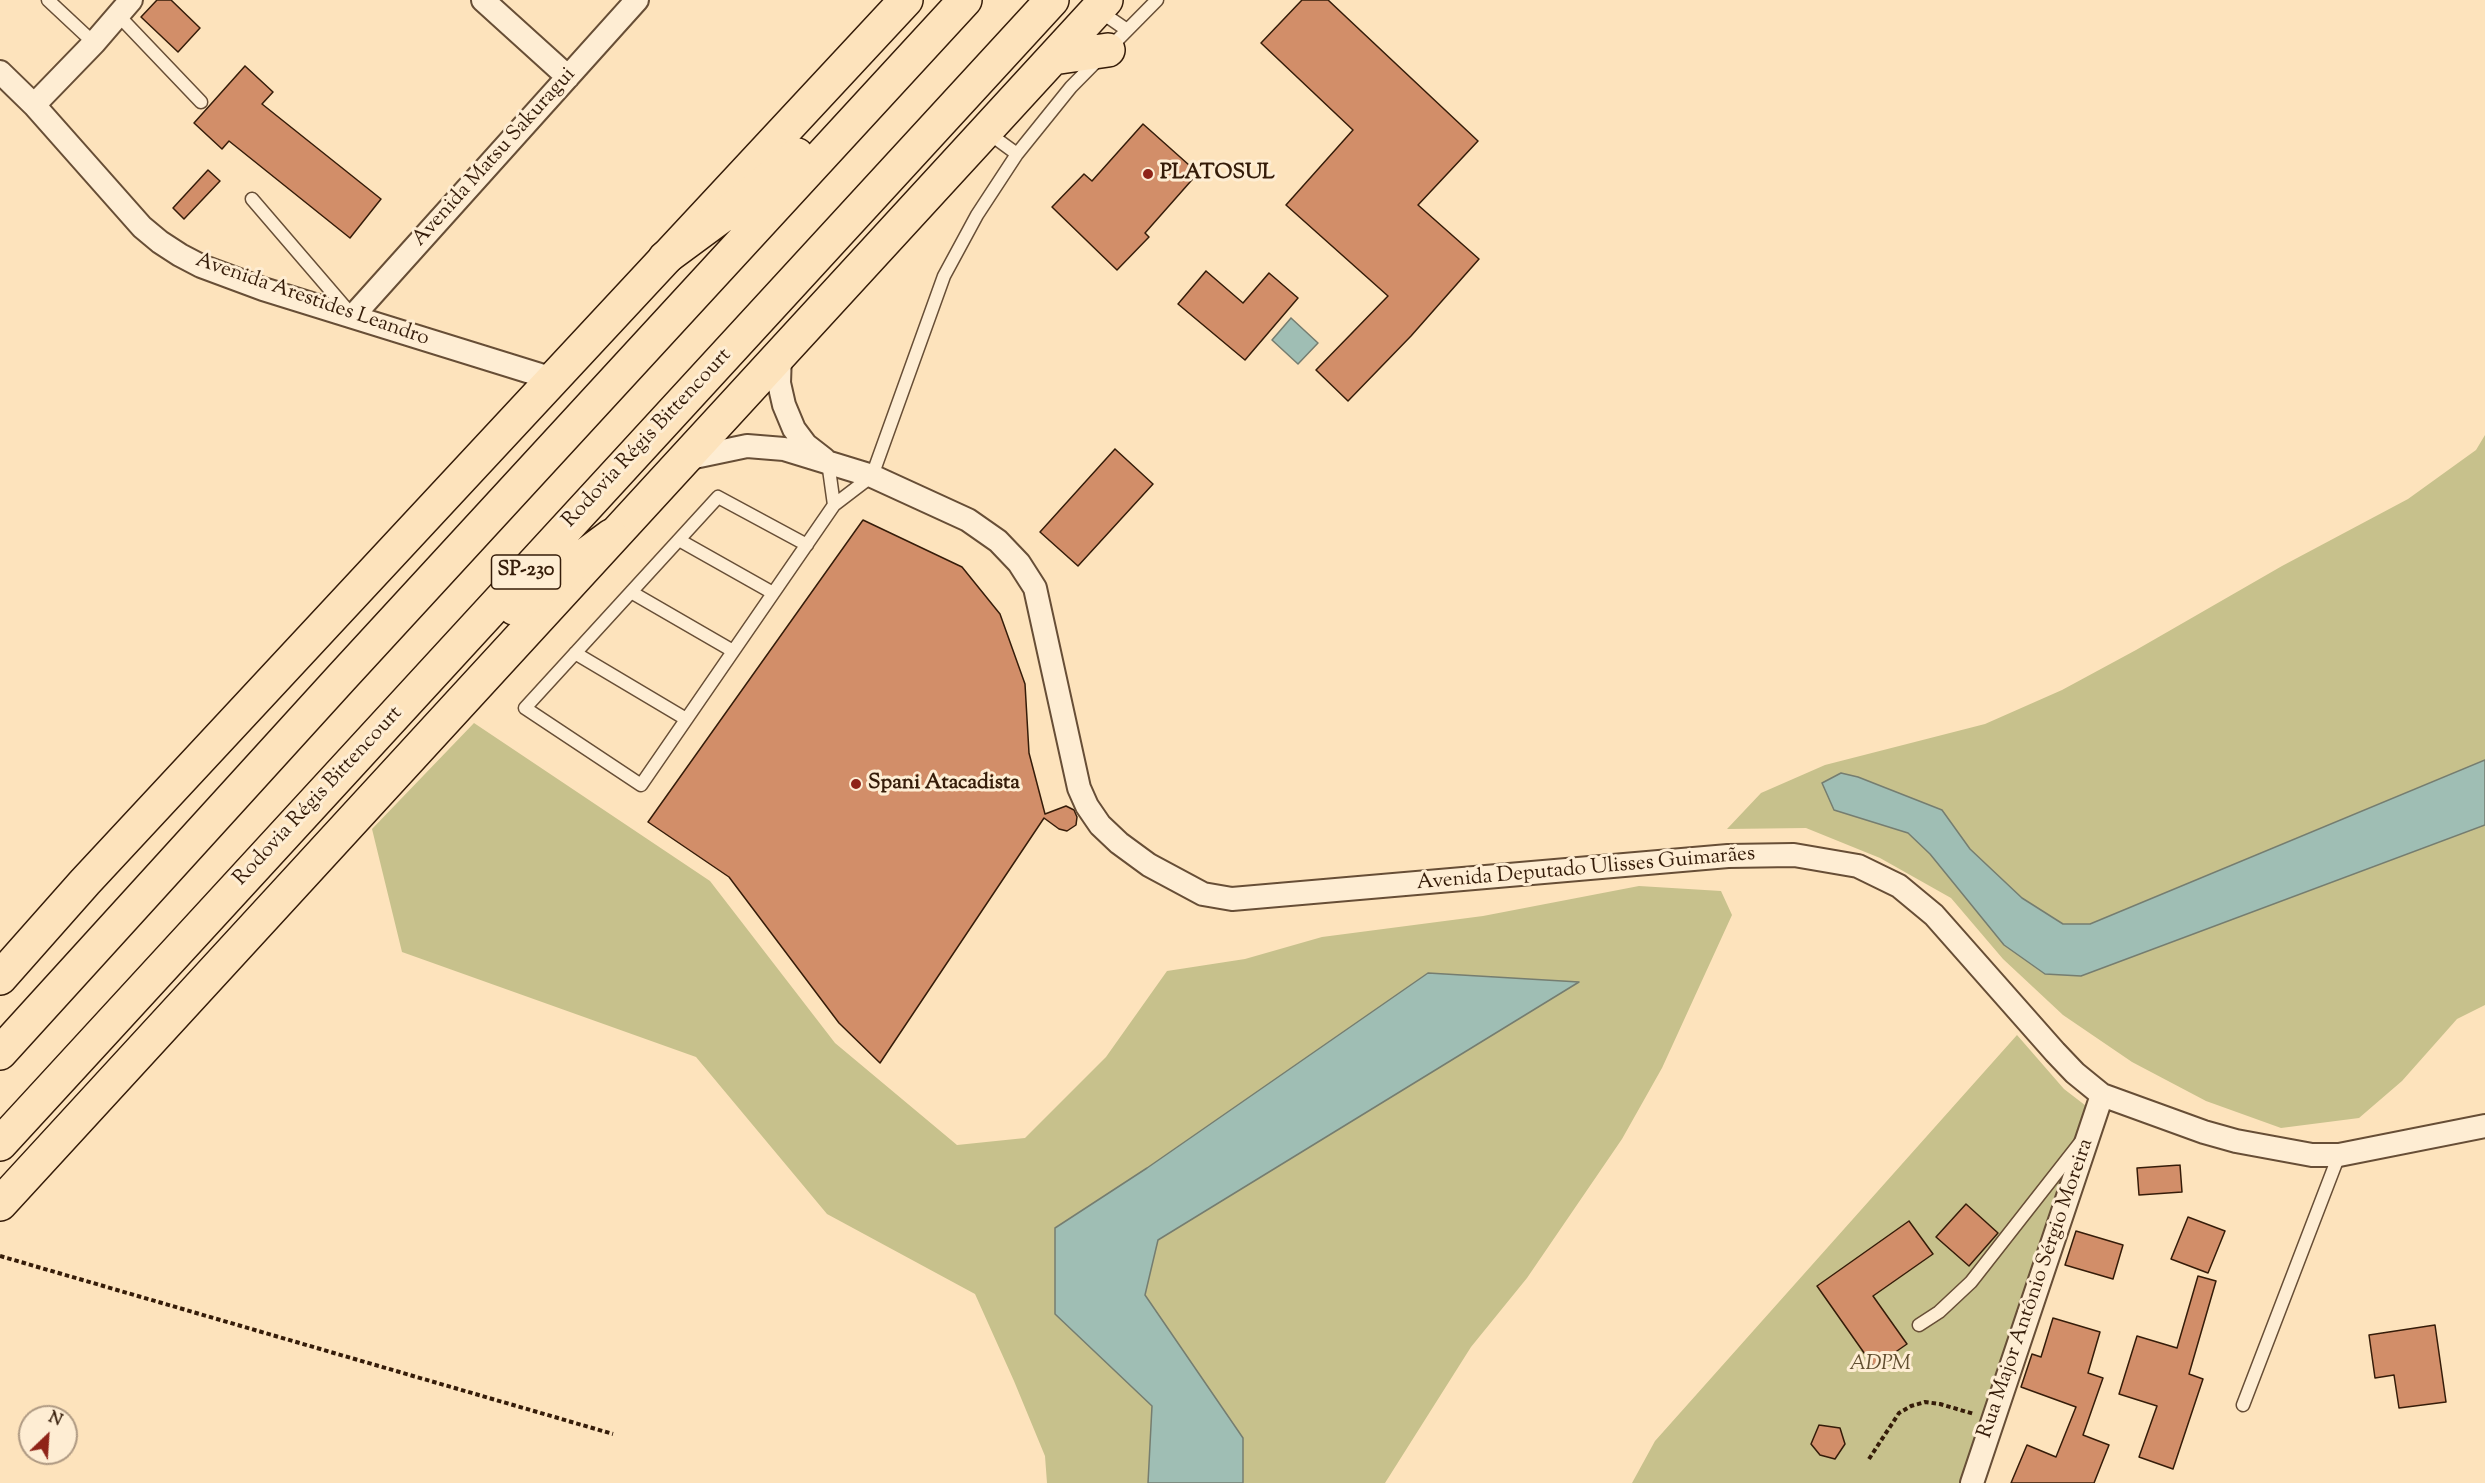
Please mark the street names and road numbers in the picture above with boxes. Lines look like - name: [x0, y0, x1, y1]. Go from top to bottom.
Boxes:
- street label: Avenida Matsu Sakuragui: [408, 63, 582, 253]
- street label: Avenida Arestides Leandro: [192, 249, 432, 353]
- street label: Rodovia Régis Bittencourt: [558, 344, 738, 534]
- road number: SP-230: [492, 555, 560, 589]
- street label: Rodovia Régis Bittencourt: [229, 702, 409, 892]
- street label: Avenida Deputado Ulisses Guimarães: [1416, 843, 1756, 897]
- street label: Rua Major Antônio Sérgio Moreira: [1974, 1136, 2100, 1442]

